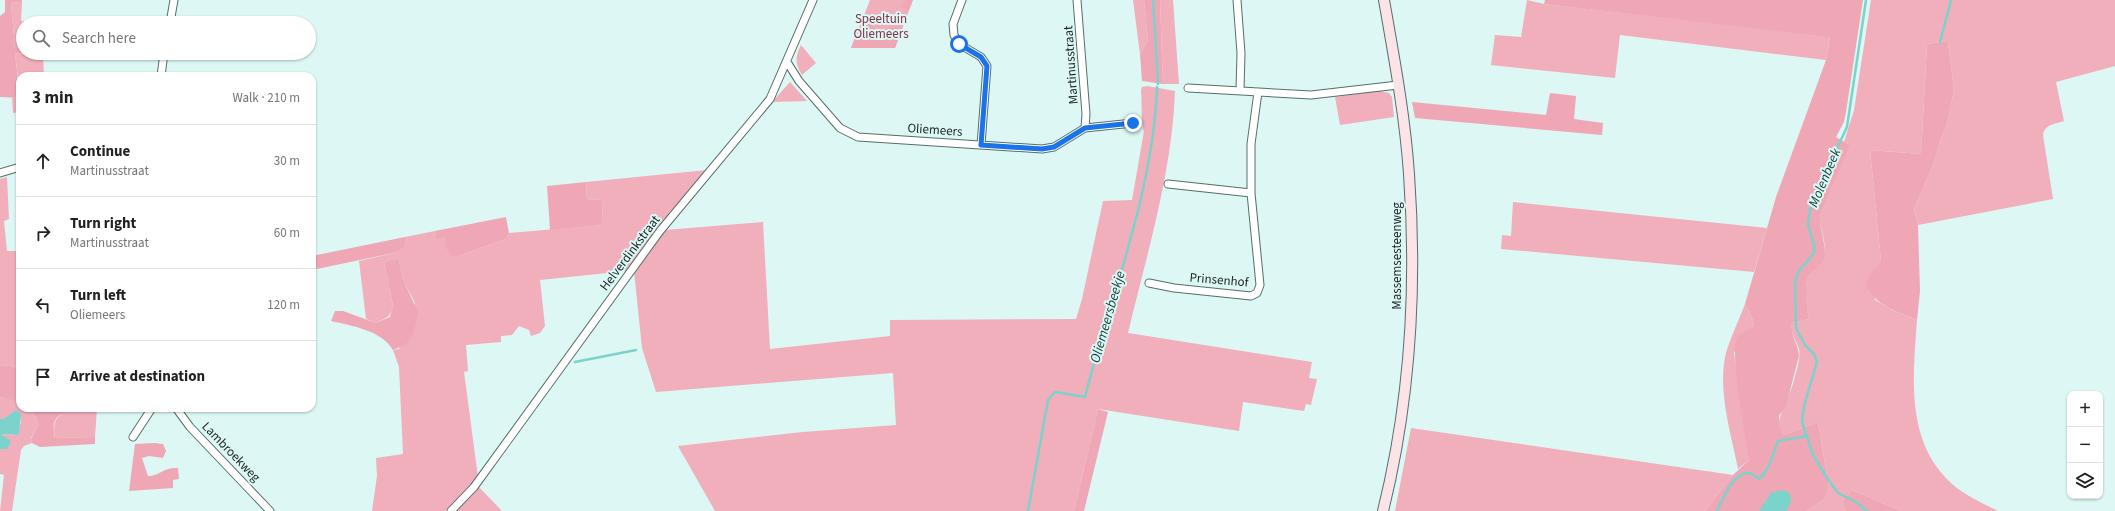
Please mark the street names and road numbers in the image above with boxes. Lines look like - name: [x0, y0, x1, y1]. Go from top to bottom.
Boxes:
- street label: Martinusstraat: [1059, 24, 1083, 105]
- street label: Oliemeers: [907, 119, 964, 141]
- street label: Massemsesteenweg: [1388, 202, 1406, 310]
- street label: Helverdinkstraat: [596, 211, 665, 294]
- street label: Prinsenhof: [1189, 268, 1250, 292]
- street label: Lambroekweg: [198, 418, 265, 486]

